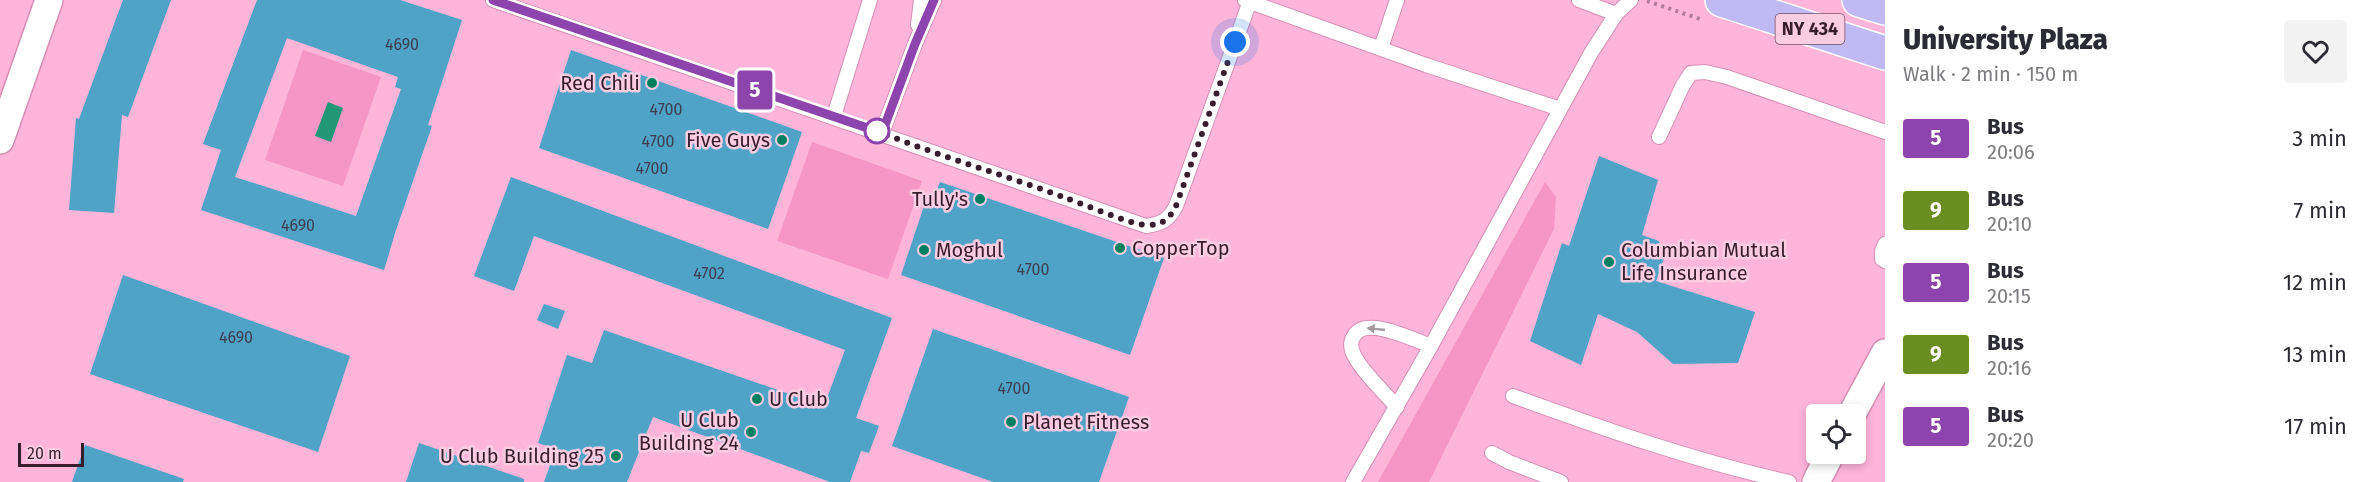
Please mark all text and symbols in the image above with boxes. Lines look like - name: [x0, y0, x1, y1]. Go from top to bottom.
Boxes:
- road number: NY 434: [1776, 14, 1844, 44]
- button: heart: [2284, 20, 2347, 83]
- text: University Plaza: [1903, 23, 2108, 56]
- your location: [1220, 27, 1250, 57]
- house number: 4690: [385, 35, 419, 54]
- text: Walk · 2 min · 150 m: [1903, 62, 2078, 86]
- line badge: 5: [736, 70, 774, 110]
- place label: Red Chili: [560, 71, 640, 95]
- marker: Red Chili: [645, 76, 659, 90]
- text: 5: [749, 77, 761, 103]
- house number: 4700: [650, 100, 683, 119]
- text: Bus: [1987, 113, 2024, 140]
- unlabelled marker: [864, 118, 890, 144]
- text: 5: [1930, 125, 1942, 151]
- text: 3 min: [2292, 125, 2347, 152]
- place label: Five Guys: [686, 128, 770, 152]
- house number: 4700: [642, 132, 675, 151]
- marker: Five Guys: [775, 133, 789, 147]
- text: 20:06: [1987, 140, 2035, 164]
- house number: 4700: [636, 159, 669, 178]
- text: Bus: [1987, 185, 2024, 212]
- place label: Tully's: [912, 187, 968, 211]
- marker: Tully's: [973, 192, 987, 206]
- text: 9: [1930, 197, 1942, 223]
- text: 7 min: [2293, 197, 2347, 224]
- text: 20:10: [1987, 212, 2032, 236]
- house number: 4690: [281, 216, 315, 235]
- place label: CopperTop: [1132, 236, 1230, 260]
- place label: Moghul: [936, 238, 1003, 262]
- place label: Columbian Mutual Life Insurance: [1621, 238, 1786, 285]
- marker: CopperTop: [1113, 241, 1127, 255]
- marker: Moghul: [917, 243, 931, 257]
- marker: Columbian Mutual Life Insurance: [1602, 255, 1616, 269]
- text: Bus: [1987, 257, 2024, 284]
- house number: 4700: [1017, 260, 1050, 279]
- house number: 4702: [693, 264, 725, 283]
- text: 5: [1930, 269, 1942, 295]
- text: 12 min: [2283, 269, 2347, 296]
- text: 20:15: [1987, 284, 2031, 308]
- one-way arrow: [1366, 324, 1385, 334]
- house number: 4690: [219, 328, 253, 347]
- text: Bus: [1987, 329, 2024, 356]
- text: 9: [1930, 341, 1942, 367]
- text: 13 min: [2283, 341, 2347, 368]
- text: 20:16: [1987, 356, 2031, 380]
- house number: 4700: [998, 379, 1031, 398]
- place label: U Club: [769, 387, 828, 411]
- marker: U Club: [750, 392, 764, 406]
- text: Bus: [1987, 401, 2024, 428]
- map controls: [1806, 404, 1866, 464]
- button: locate: [1806, 404, 1866, 464]
- place label: U Club Building 24: [639, 408, 739, 455]
- place label: Planet Fitness: [1023, 410, 1149, 434]
- text: 5: [1930, 413, 1942, 439]
- text: 17 min: [2284, 413, 2347, 440]
- marker: Planet Fitness: [1004, 415, 1018, 429]
- marker: U Club Building 24: [744, 425, 758, 439]
- text: 20:20: [1987, 428, 2034, 452]
- scale bar: [18, 440, 84, 468]
- text: 20 m: [27, 444, 62, 463]
- place label: U Club Building 25: [440, 444, 604, 468]
- marker: U Club Building 25: [609, 449, 623, 463]

